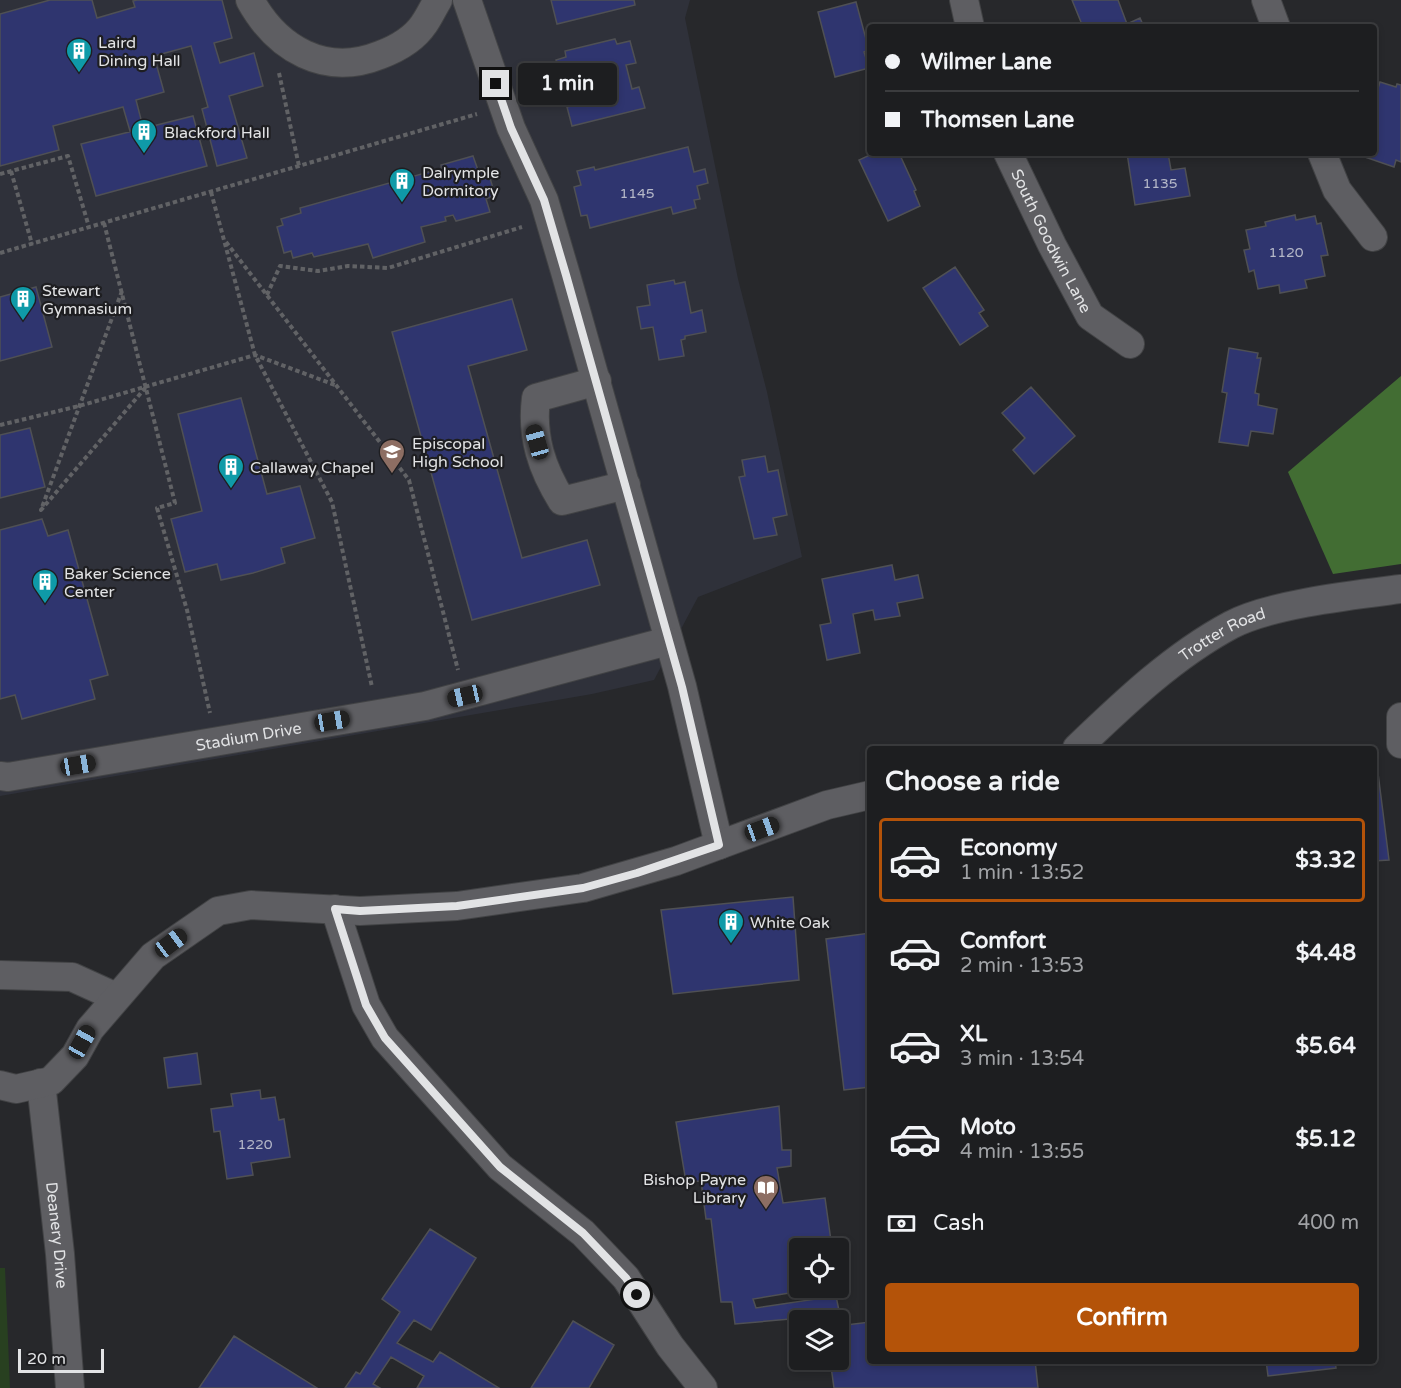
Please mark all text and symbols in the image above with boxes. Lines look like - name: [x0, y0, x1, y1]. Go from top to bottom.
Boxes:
- place label: Laird Dining Hall: [98, 33, 181, 71]
- building icon: Laird Dining Hall: [64, 36, 94, 74]
- text: Wilmer Lane: [921, 49, 1052, 75]
- callout: 1 min: [517, 63, 616, 105]
- route end: [482, 70, 509, 97]
- text: 1 min: [541, 72, 594, 96]
- text: Thomsen Lane: [921, 107, 1074, 133]
- building icon: Blackford Hall: [129, 117, 159, 155]
- place label: Blackford Hall: [164, 123, 270, 143]
- place label: Dalrymple Dormitory: [422, 163, 499, 201]
- building icon: Dalrymple Dormitory: [387, 166, 417, 204]
- street label: South Goodwin Lane: [1006, 166, 1096, 317]
- house number: 1135: [1142, 175, 1178, 192]
- house number: 1145: [619, 185, 655, 202]
- house number: 1120: [1268, 244, 1304, 261]
- place label: Stewart Gymnasium: [42, 281, 132, 319]
- building icon: Stewart Gymnasium: [8, 284, 38, 322]
- car: [523, 422, 551, 462]
- place label: Episcopal High School: [412, 434, 503, 472]
- school or university icon: Episcopal High School: [377, 437, 407, 475]
- building icon: Callaway Chapel: [216, 452, 246, 490]
- place label: Callaway Chapel: [250, 458, 374, 478]
- place label: Baker Science Center: [64, 564, 171, 602]
- building icon: Baker Science Center: [30, 567, 60, 605]
- street label: Trotter Road: [1175, 604, 1268, 666]
- car: [445, 683, 485, 709]
- car: [313, 709, 351, 733]
- street label: Stadium Drive: [194, 718, 303, 756]
- car: [59, 753, 97, 777]
- text: Choose a ride: [885, 765, 1060, 798]
- car: [742, 814, 782, 844]
- icon: car: [888, 833, 942, 887]
- text: Economy: [960, 835, 1057, 861]
- text: $3.32: [1295, 847, 1356, 873]
- text: 1 min · 13:52: [960, 861, 1084, 885]
- building icon: White Oak: [716, 907, 746, 945]
- place label: White Oak: [750, 913, 830, 933]
- car: [151, 925, 191, 961]
- icon: car: [888, 926, 942, 980]
- text: Comfort: [960, 928, 1046, 954]
- text: $4.48: [1296, 940, 1356, 966]
- text: 2 min · 13:53: [960, 954, 1084, 978]
- icon: car: [888, 1019, 942, 1073]
- text: XL: [960, 1021, 987, 1047]
- car: [65, 1022, 99, 1062]
- text: $5.64: [1295, 1033, 1356, 1059]
- text: 3 min · 13:54: [960, 1047, 1084, 1071]
- icon: car: [888, 1112, 942, 1166]
- text: Moto: [960, 1114, 1016, 1140]
- text: $5.12: [1295, 1126, 1356, 1152]
- house number: 1220: [237, 1136, 273, 1153]
- text: 4 min · 13:55: [960, 1140, 1084, 1164]
- place label: Bishop Payne Library: [643, 1170, 746, 1208]
- library icon: Bishop Payne Library: [751, 1173, 781, 1211]
- street label: Deanery Drive: [41, 1181, 72, 1289]
- icon: cash: [885, 1207, 918, 1240]
- text: Cash: [933, 1210, 985, 1236]
- text: 400 m: [1298, 1211, 1359, 1235]
- map controls: [789, 1238, 849, 1370]
- button: locate: [789, 1238, 849, 1298]
- route start: [623, 1281, 650, 1308]
- button: Confirm: [885, 1283, 1359, 1352]
- button: layers: [789, 1310, 849, 1370]
- scale bar: [18, 1346, 104, 1374]
- text: 20 m: [27, 1349, 66, 1369]

